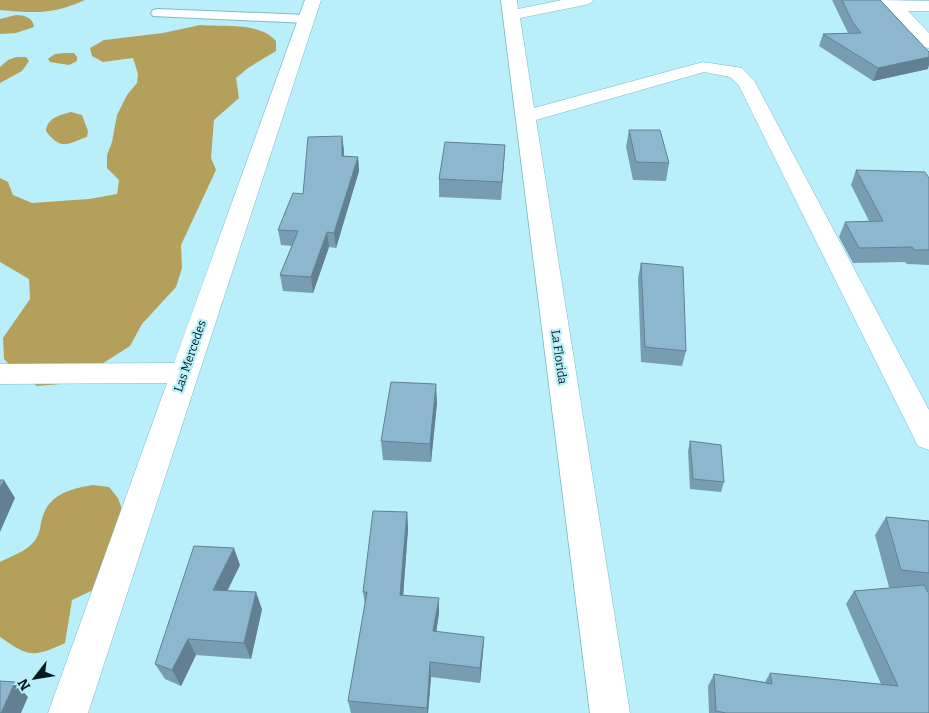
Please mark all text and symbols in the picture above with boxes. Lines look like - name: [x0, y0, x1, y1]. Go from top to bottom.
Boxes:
- street label: Las Mercedes: [171, 318, 209, 394]
- street label: La Florida: [548, 329, 570, 385]
- north arrow: [10, 653, 60, 703]
- text: N: [14, 675, 34, 693]

